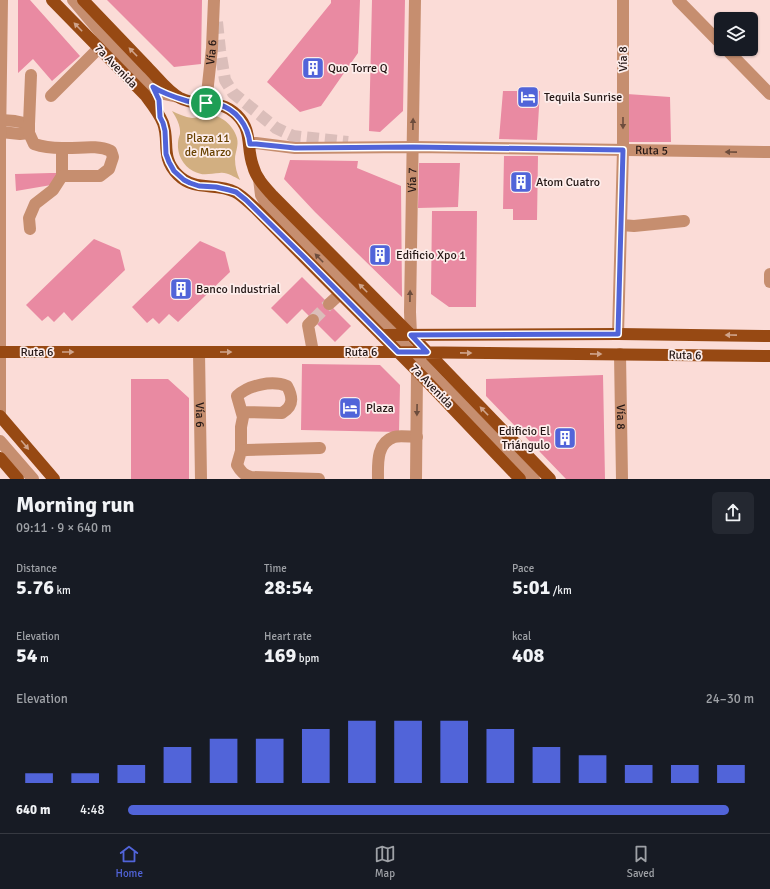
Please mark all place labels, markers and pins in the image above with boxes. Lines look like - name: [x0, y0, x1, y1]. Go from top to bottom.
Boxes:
- building icon: Quo Torre Q: [300, 55, 326, 81]
- place label: Quo Torre Q: [328, 61, 388, 76]
- hotel icon: Tequila Sunrise: [515, 84, 541, 110]
- pin: [189, 86, 223, 120]
- place label: Tequila Sunrise: [544, 90, 622, 105]
- building icon: Atom Cuatro: [508, 169, 534, 195]
- place label: Atom Cuatro: [536, 175, 600, 190]
- building icon: Edificio Xpo 1: [367, 242, 393, 268]
- place label: Edificio Xpo 1: [396, 248, 466, 263]
- building icon: Banco Industrial: [168, 276, 194, 302]
- place label: Banco Industrial: [196, 282, 281, 297]
- hotel icon: Plaza: [337, 395, 363, 421]
- place label: Plaza: [366, 401, 394, 416]
- place label: Edificio El Triángulo: [499, 424, 550, 453]
- building icon: Edificio El Triángulo: [552, 425, 578, 451]

